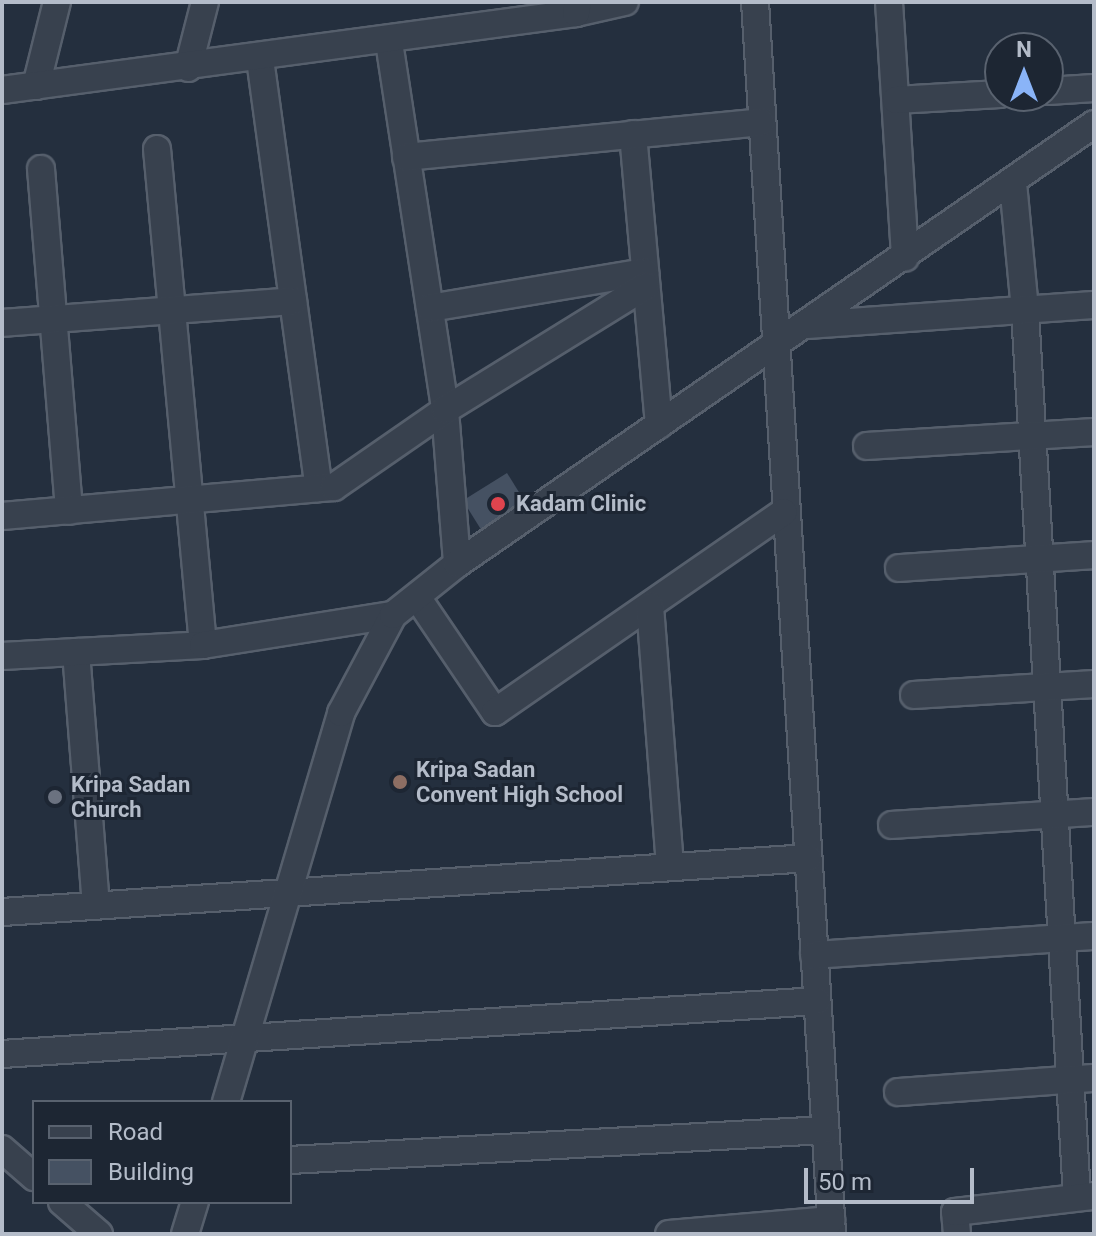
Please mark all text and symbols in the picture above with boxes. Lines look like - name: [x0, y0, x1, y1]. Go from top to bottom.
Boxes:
- north arrow: [984, 32, 1064, 112]
- text: N: [1016, 37, 1032, 62]
- place label: Kadam Clinic: [516, 491, 646, 517]
- marker: Kadam Clinic: [487, 493, 509, 515]
- place label: Kripa Sadan Convent High School: [416, 756, 623, 808]
- place label: Kripa Sadan Church: [71, 771, 190, 822]
- marker: Kripa Sadan Convent High School: [391, 773, 409, 791]
- marker: Kripa Sadan Church: [46, 788, 64, 806]
- legend: [32, 1100, 292, 1204]
- text: Road: [108, 1118, 163, 1146]
- scale bar: [808, 1152, 978, 1202]
- text: Building: [108, 1158, 194, 1186]
- text: 50 m: [818, 1168, 872, 1196]

